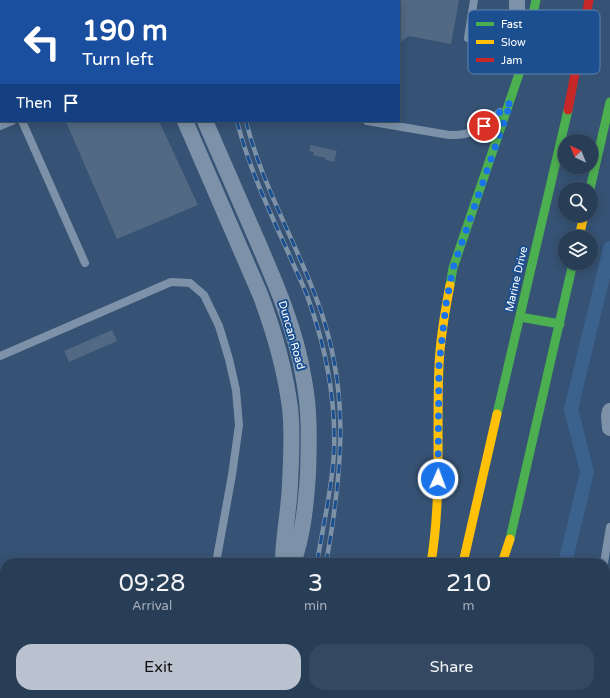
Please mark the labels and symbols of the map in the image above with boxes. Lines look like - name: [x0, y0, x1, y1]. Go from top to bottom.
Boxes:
- legend: [468, 10, 600, 74]
- text: Fast: [501, 18, 522, 31]
- text: Slow: [501, 36, 526, 49]
- text: Jam: [501, 54, 522, 67]
- pin: [467, 109, 501, 143]
- north arrow: [558, 134, 598, 174]
- street label: Marine Drive: [503, 245, 530, 313]
- street label: Duncan Road: [276, 299, 308, 371]
- position arrow: [417, 458, 459, 500]

